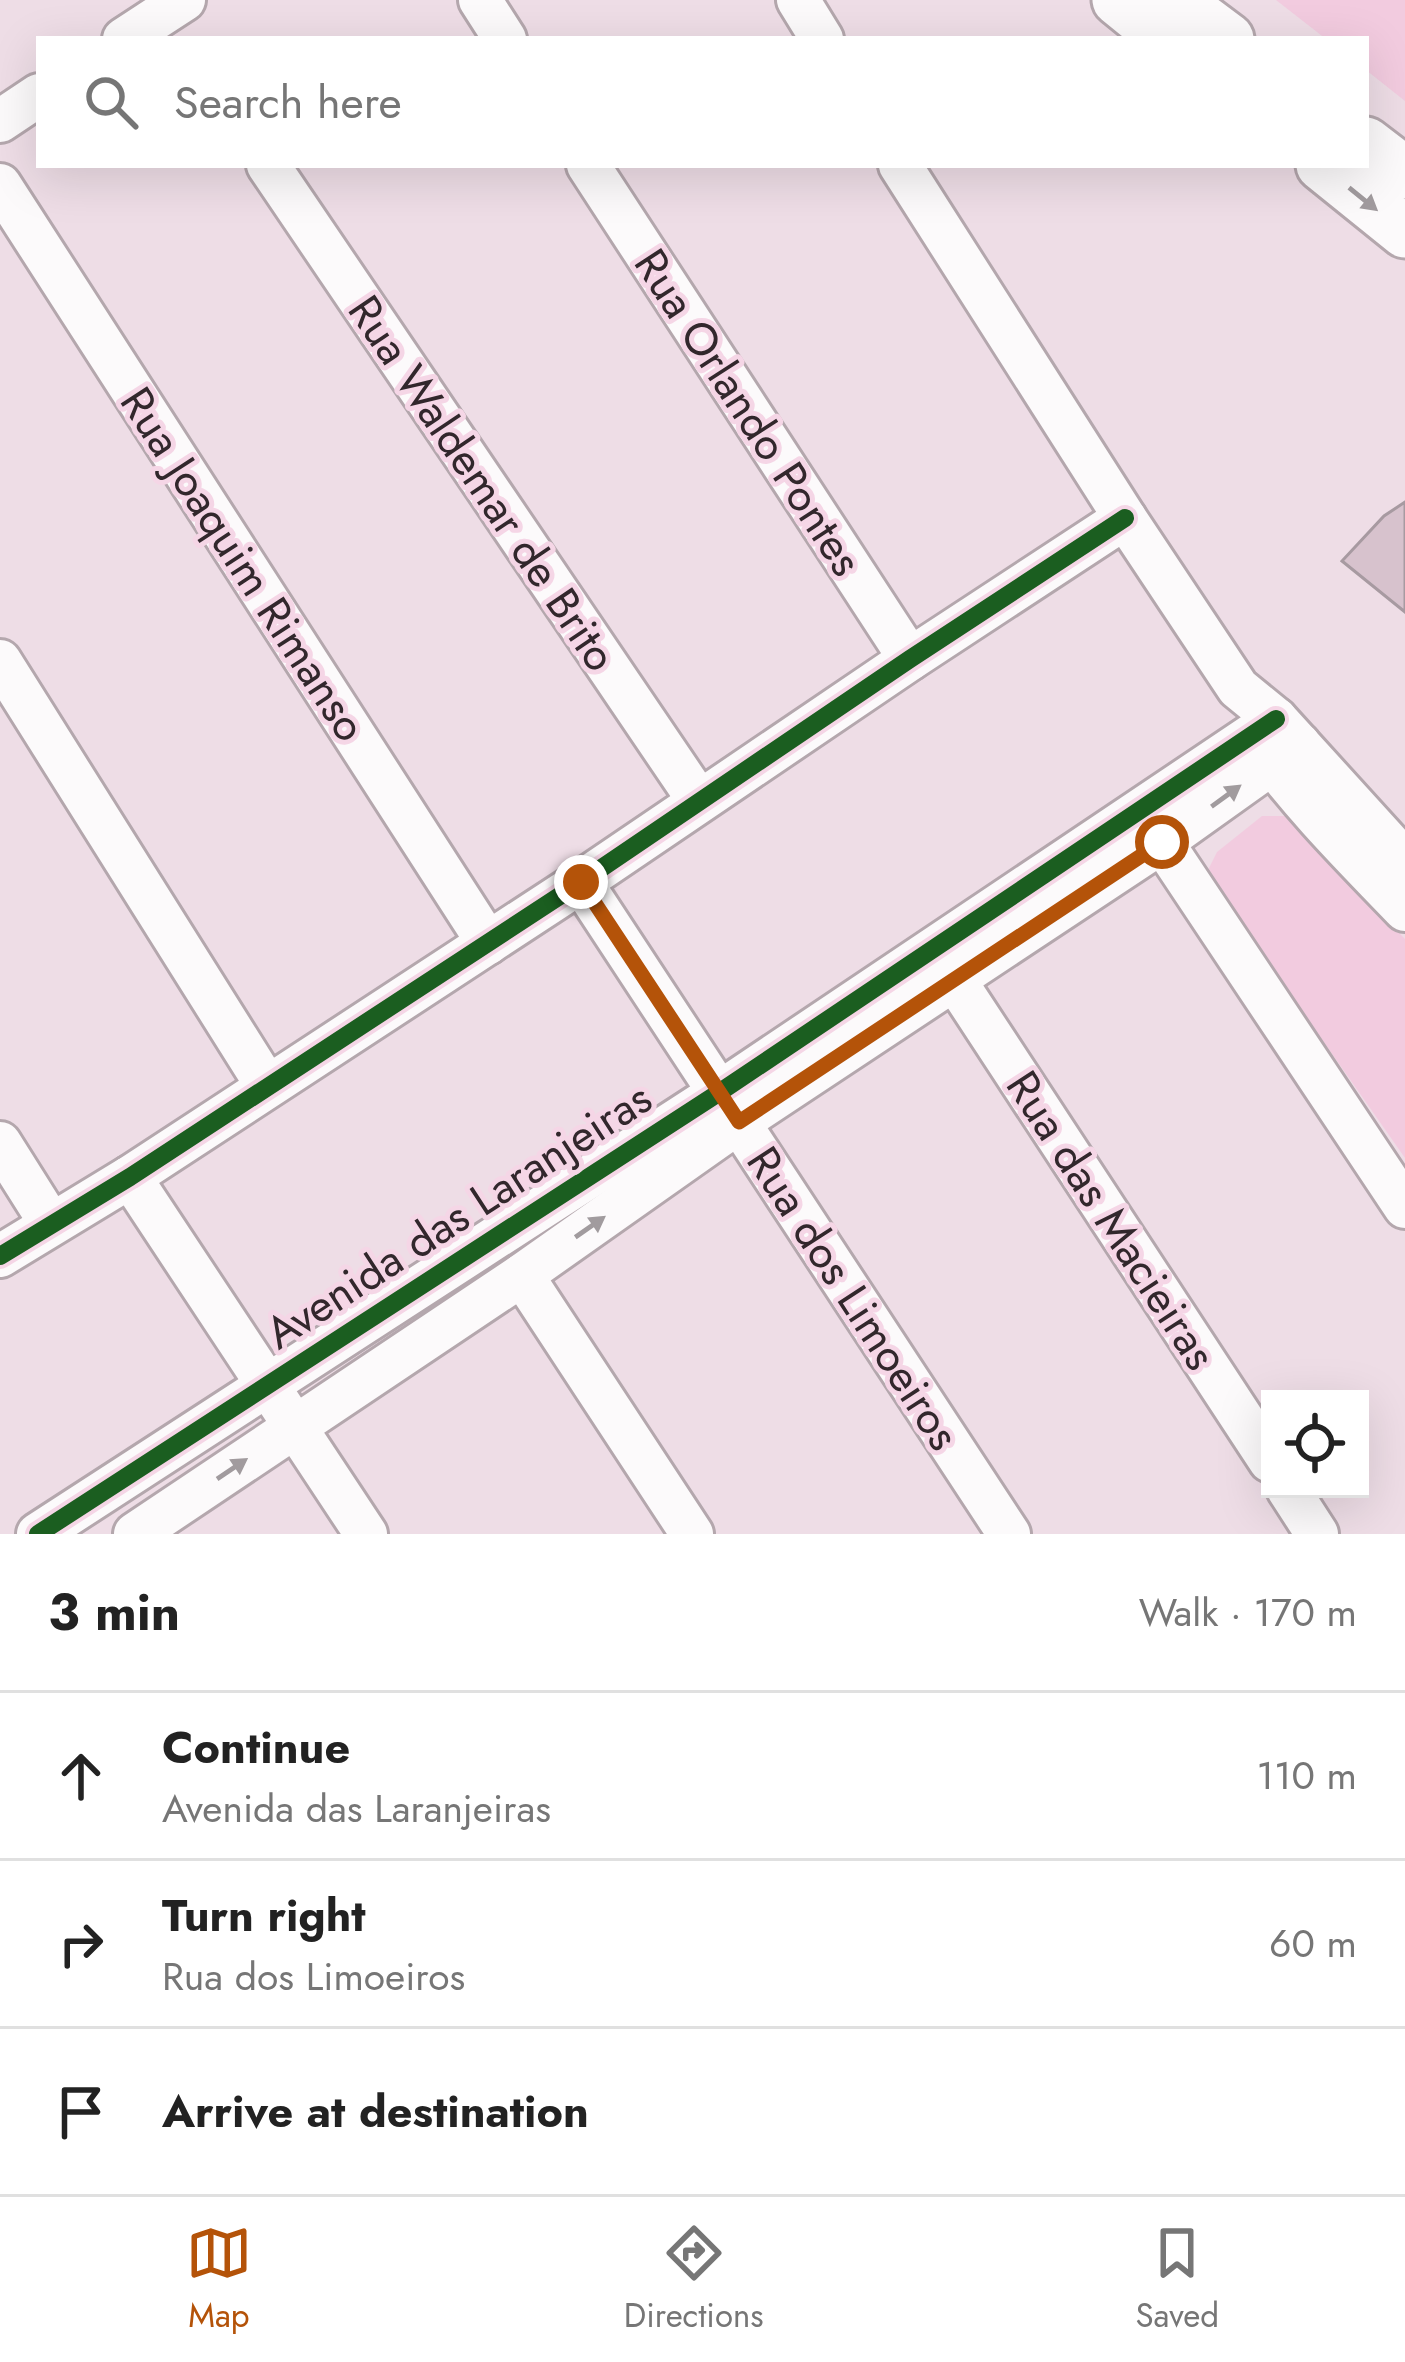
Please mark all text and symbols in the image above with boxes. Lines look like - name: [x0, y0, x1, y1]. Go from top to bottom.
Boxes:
- search box: [36, 36, 1369, 168]
- icon: search: [78, 69, 144, 135]
- text: Search here: [174, 70, 402, 135]
- one-way arrow: [1348, 185, 1379, 211]
- street label: Rua Orlando Pontes: [618, 236, 879, 588]
- street label: Rua Waldemar de Brito: [332, 283, 633, 684]
- street label: Rua Joaquim Rimanso: [105, 374, 383, 754]
- one-way arrow: [1210, 785, 1242, 809]
- route start: [1135, 815, 1189, 869]
- route end: [554, 855, 608, 909]
- street label: Rua das Macieiras: [991, 1058, 1233, 1382]
- street label: Avenida das Laranjeiras: [252, 1066, 664, 1365]
- street label: Rua dos Limoeiros: [731, 1134, 976, 1463]
- one-way arrow: [574, 1216, 606, 1239]
- map controls: [1261, 1390, 1369, 1498]
- button: locate: [1261, 1390, 1369, 1498]
- one-way arrow: [216, 1458, 248, 1481]
- text: 3 min: [48, 1575, 180, 1649]
- text: Walk · 170 m: [1139, 1584, 1357, 1641]
- text: Continue: [162, 1715, 350, 1780]
- icon: ahead: [48, 1743, 114, 1809]
- text: 110 m: [1256, 1747, 1357, 1804]
- text: Avenida das Laranjeiras: [162, 1780, 551, 1837]
- text: Turn right: [162, 1883, 366, 1948]
- icon: right: [48, 1911, 114, 1977]
- text: 60 m: [1269, 1915, 1357, 1972]
- text: Rua dos Limoeiros: [162, 1948, 465, 2005]
- icon: arrive: [48, 2079, 114, 2145]
- text: Arrive at destination: [162, 2079, 589, 2144]
- tab: Map: [186, 2220, 252, 2339]
- tab: Directions: [624, 2220, 764, 2339]
- tab: Saved: [1135, 2220, 1219, 2339]

